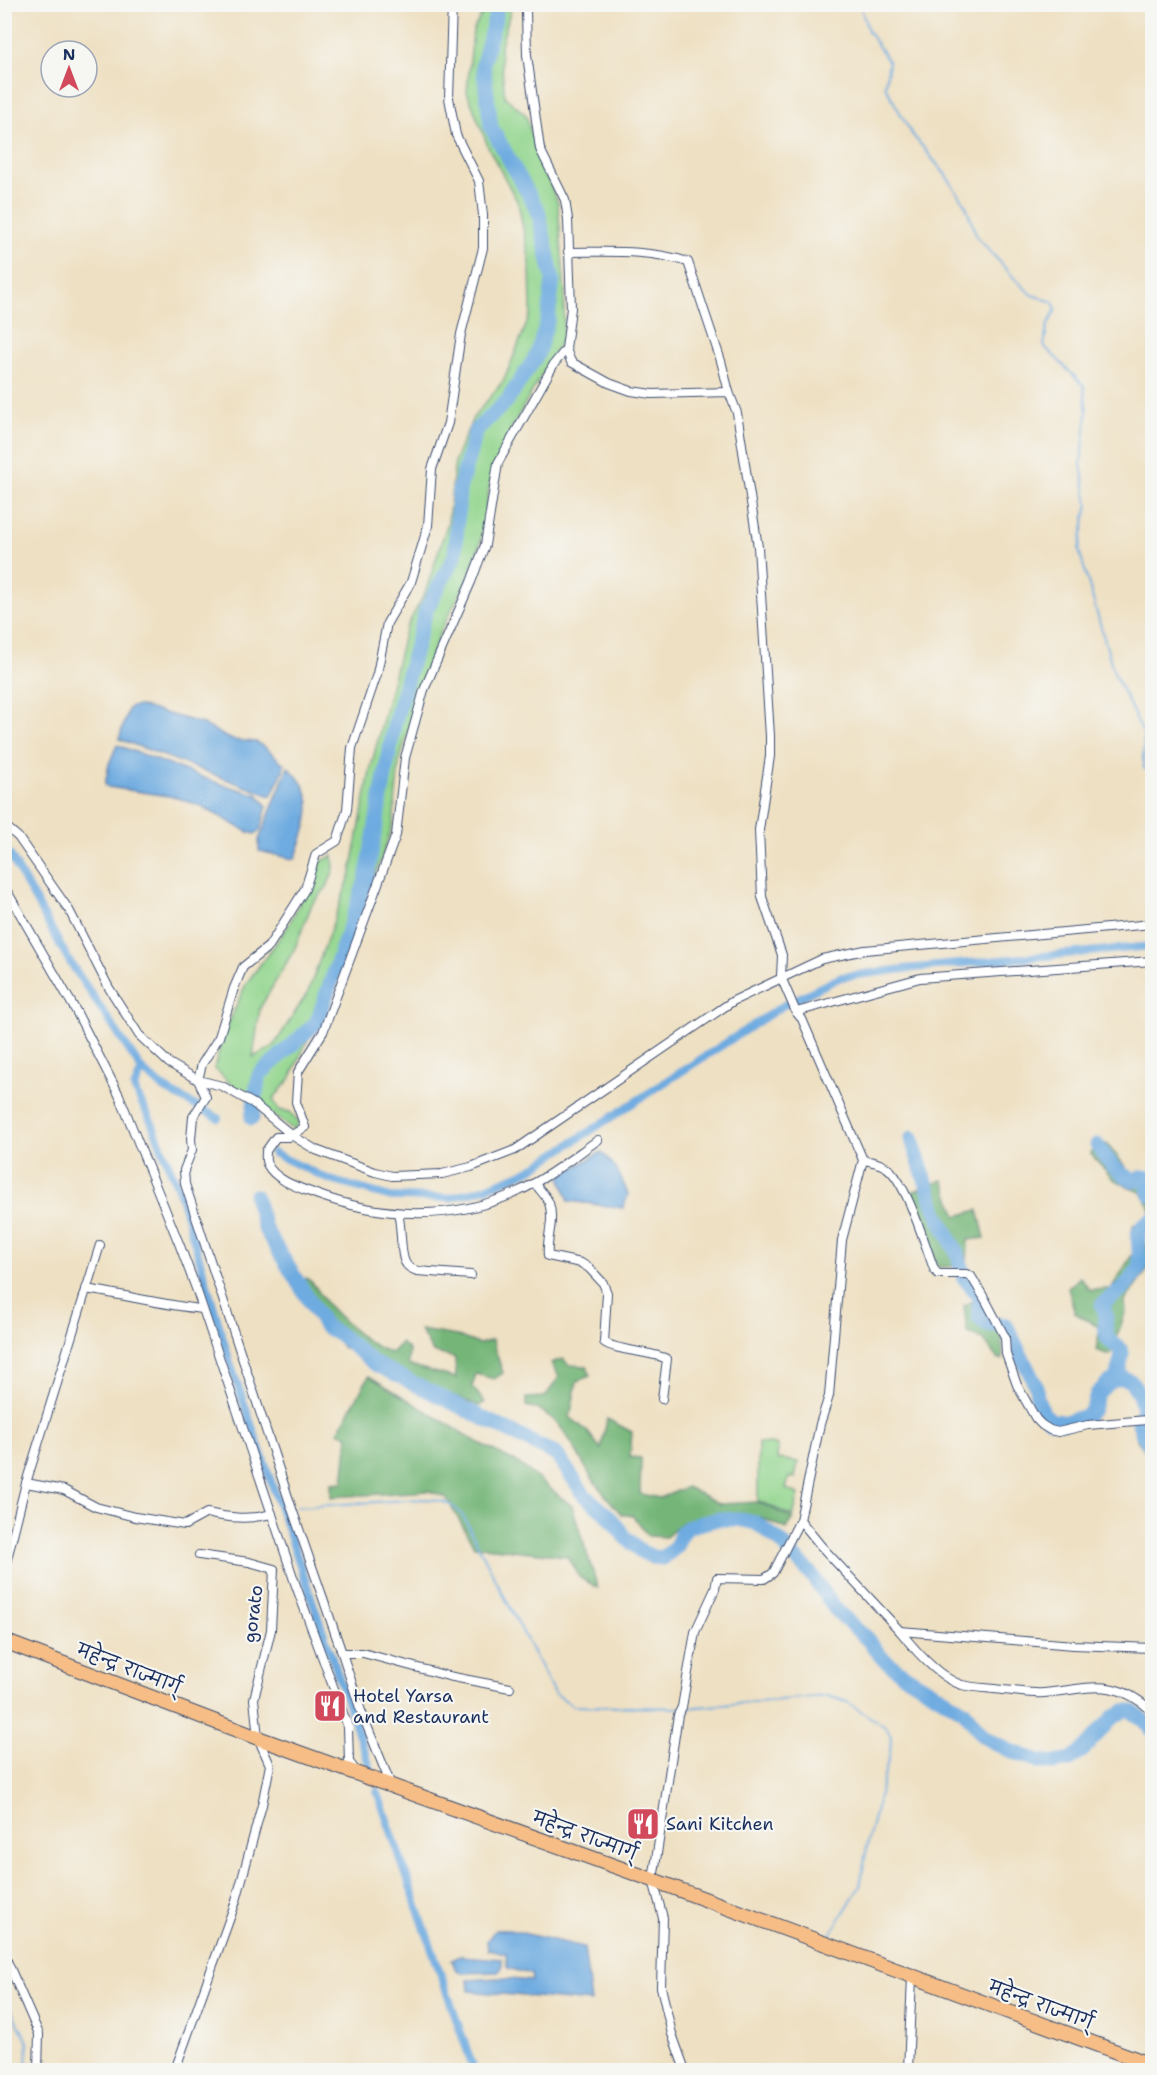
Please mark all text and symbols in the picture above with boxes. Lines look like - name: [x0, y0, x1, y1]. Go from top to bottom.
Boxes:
- north arrow: [39, 39, 99, 99]
- text: N: [63, 44, 75, 65]
- street label: gorato: [238, 1584, 268, 1644]
- street label: महेन्द्र राज्मार्ग्: [72, 1634, 187, 1701]
- place label: Hotel Yarsa and Restaurant: [353, 1684, 489, 1729]
- restaurant icon: Hotel Yarsa and Restaurant: [312, 1688, 348, 1724]
- street label: महेन्द्र राज्मार्ग्: [528, 1802, 644, 1868]
- restaurant icon: Sani Kitchen: [625, 1806, 661, 1842]
- place label: Sani Kitchen: [666, 1812, 773, 1836]
- street label: महेन्द्र राज्मार्ग्: [984, 1971, 1100, 2037]

